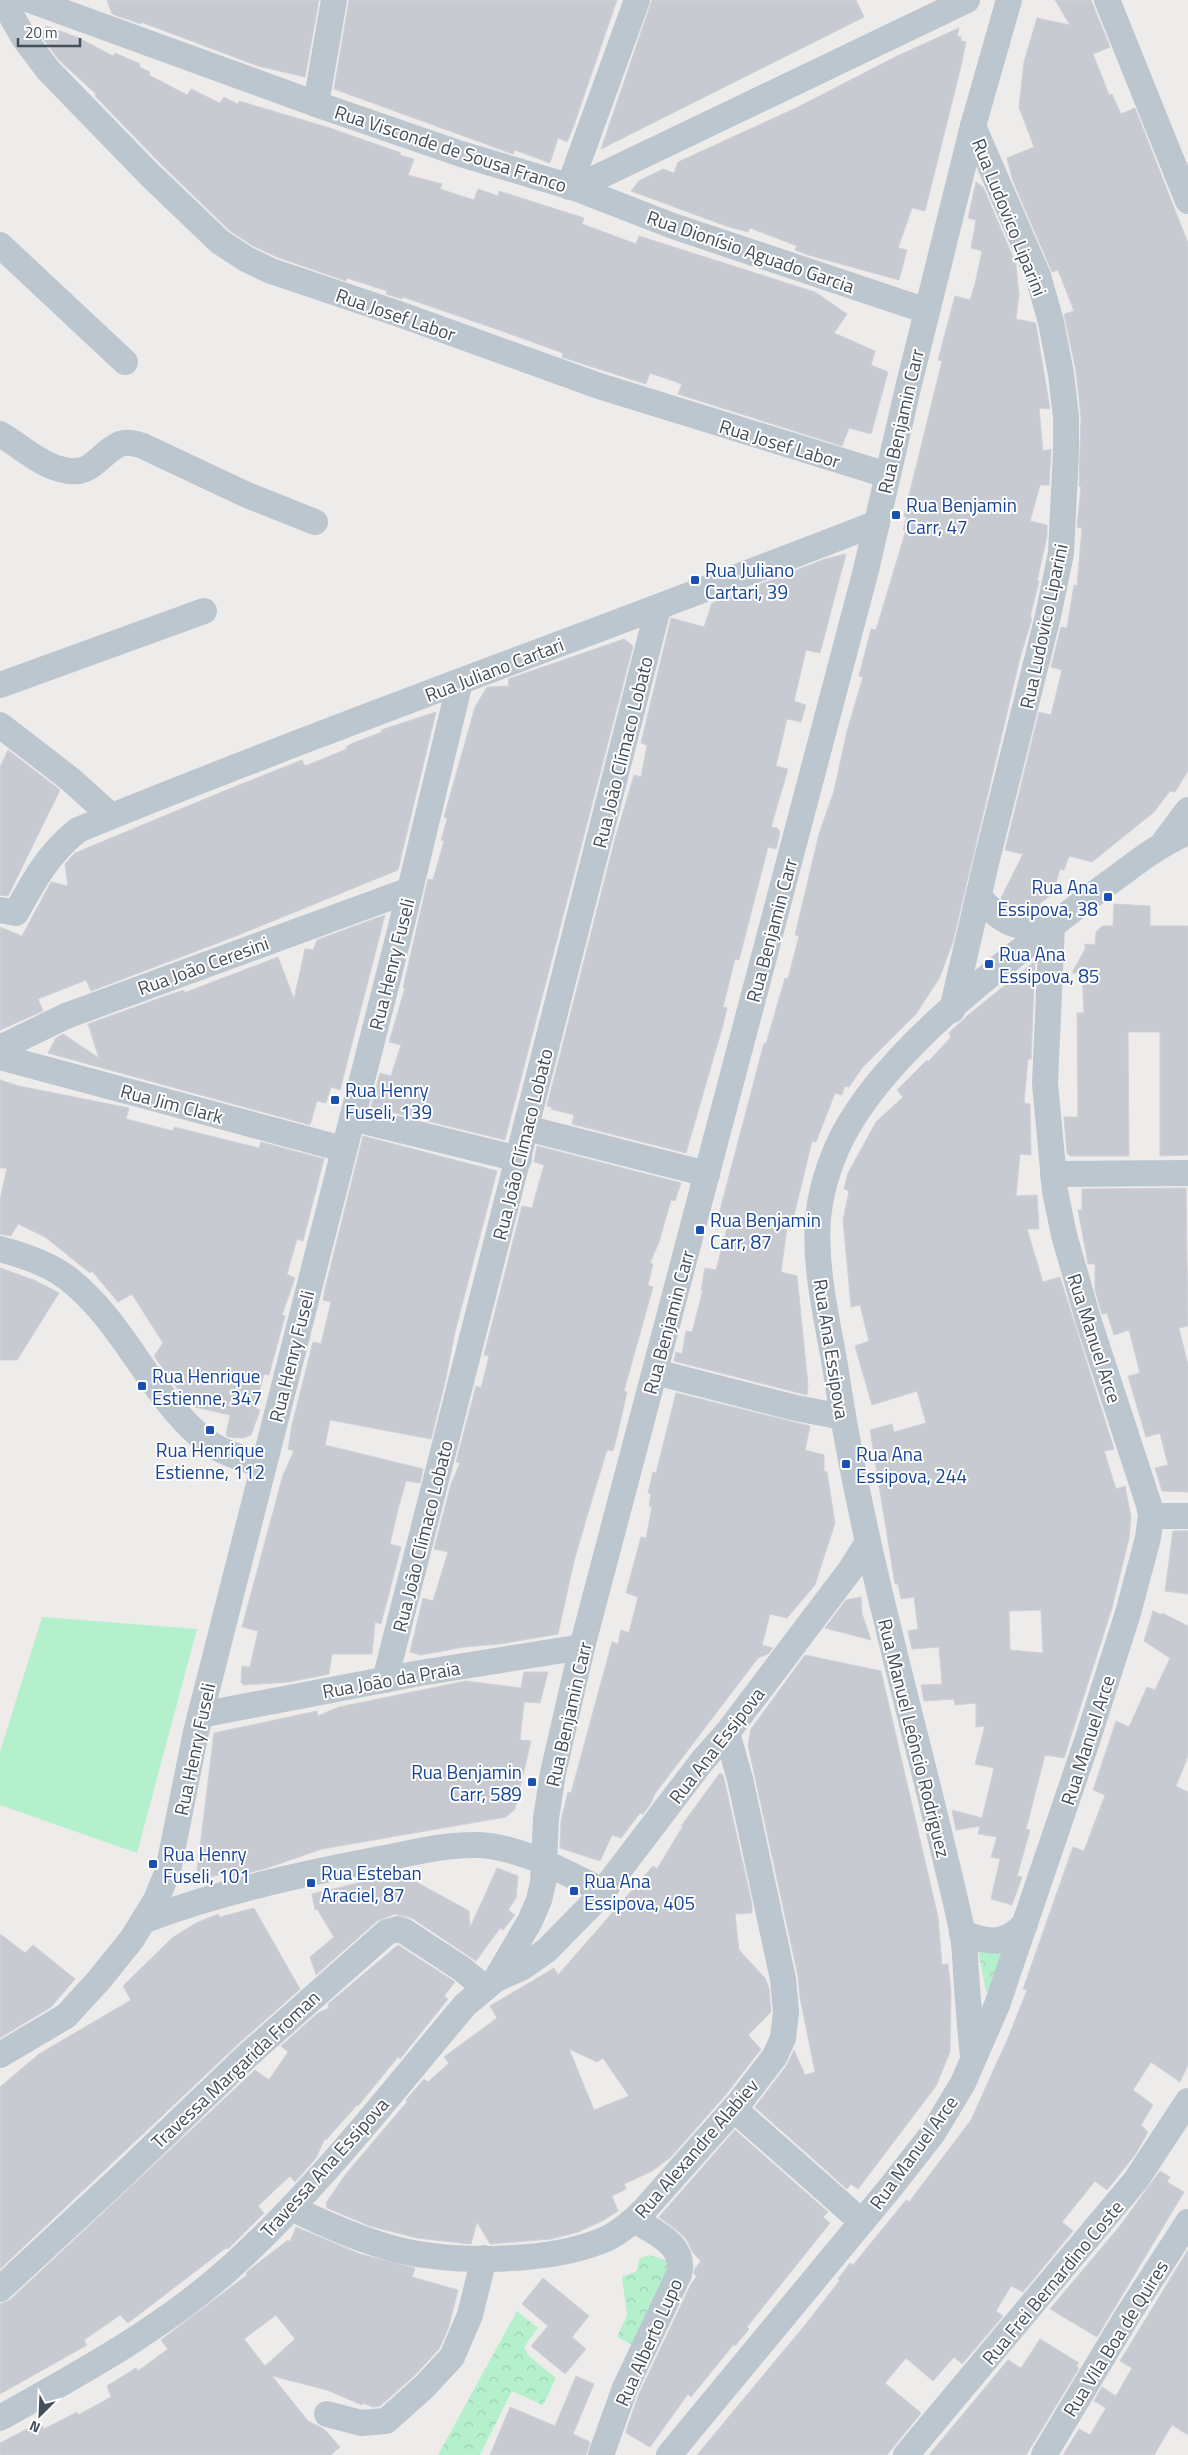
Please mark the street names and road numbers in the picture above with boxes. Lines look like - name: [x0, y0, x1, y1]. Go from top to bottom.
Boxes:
- street label: Rua Visconde de Sousa Franco: [331, 97, 571, 199]
- street label: Rua Ludovico Liparini: [965, 134, 1055, 300]
- street label: Rua Dionísio Aguado Garcia: [643, 202, 859, 300]
- street label: Rua Josef Labor: [332, 280, 460, 348]
- street label: Rua Benjamin Carr: [869, 345, 931, 496]
- street label: Rua Josef Labor: [716, 411, 844, 475]
- street label: Rua Ludovico Liparini: [1011, 541, 1075, 711]
- street label: Rua Juliano Cartari: [420, 629, 568, 709]
- street label: Rua João Clímaco Lobato: [584, 653, 660, 851]
- street label: Rua Benjamin Carr: [738, 854, 804, 1005]
- street label: Rua Henry Fuseli: [361, 895, 421, 1033]
- street label: Rua João Ceresini: [133, 928, 273, 1002]
- street label: Rua João Clímaco Lobato: [484, 1045, 560, 1243]
- street label: Rua Jim Clark: [117, 1075, 227, 1131]
- street label: Rua Benjamin Carr: [635, 1246, 701, 1397]
- street label: Rua Manuel Arce: [1060, 1269, 1130, 1407]
- street label: Rua Ana Essipova: [807, 1277, 857, 1422]
- street label: Rua Henry Fuseli: [261, 1287, 321, 1425]
- street label: Rua João Clímaco Lobato: [384, 1437, 460, 1635]
- street label: Rua Manuel Leôncio Rodriguez: [871, 1615, 959, 1861]
- street label: Rua Benjamin Carr: [537, 1638, 599, 1789]
- street label: Rua João da Praia: [320, 1653, 463, 1705]
- street label: Rua Manuel Arce: [1052, 1671, 1122, 1809]
- street label: Rua Henry Fuseli: [166, 1680, 222, 1818]
- street label: Rua Ana Essipova: [661, 1680, 771, 1810]
- street label: Travessa Margarida Froman: [144, 1983, 326, 2155]
- street label: Rua Alexandre Alabiev: [627, 2072, 765, 2224]
- street label: Rua Manuel Arce: [862, 2089, 964, 2215]
- street label: Travessa Ana Essipova: [253, 2090, 395, 2244]
- street label: Rua Frei Bernardino Coste: [974, 2193, 1130, 2371]
- street label: Rua Vila Boa de Quires: [1055, 2254, 1175, 2422]
- street label: Rua Alberto Lupo: [607, 2273, 689, 2411]

